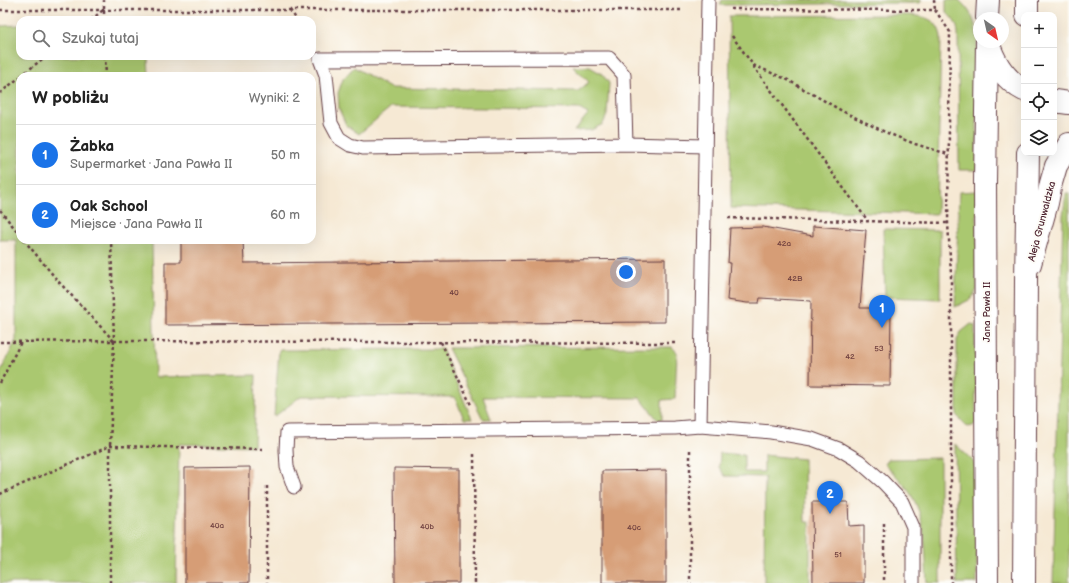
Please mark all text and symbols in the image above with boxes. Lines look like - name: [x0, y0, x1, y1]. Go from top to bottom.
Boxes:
- north arrow: [973, 12, 1009, 48]
- map controls: [1021, 12, 1057, 156]
- button: +: [1021, 12, 1057, 48]
- search box: [16, 16, 316, 60]
- icon: search: [30, 27, 52, 49]
- text: Szukaj tutaj: [62, 29, 139, 48]
- button: −: [1021, 48, 1057, 84]
- button: locate: [1021, 84, 1057, 120]
- text: W pobliżu: [32, 88, 109, 108]
- text: Wyniki: 2: [249, 90, 300, 106]
- button: layers: [1021, 120, 1057, 156]
- text: Żabka: [70, 137, 114, 156]
- text: 1: [42, 147, 48, 163]
- text: 50 m: [271, 147, 300, 163]
- text: Supermarket · Jana Pawła II: [70, 156, 232, 172]
- street label: Aleja Grunwaldzka: [1025, 180, 1059, 263]
- text: Oak School: [70, 197, 148, 216]
- text: 2: [41, 207, 49, 223]
- text: 60 m: [270, 207, 300, 223]
- text: Miejsce · Jana Pawła II: [70, 216, 203, 232]
- house number: 42a: [777, 239, 792, 248]
- your location: [616, 262, 636, 282]
- house number: 42B: [787, 274, 803, 283]
- street label: Jana Pawła II: [981, 282, 993, 342]
- house number: 40: [449, 288, 459, 297]
- pin: 1: [869, 295, 895, 328]
- house number: 53: [874, 344, 884, 353]
- house number: 42: [845, 352, 855, 361]
- pin: 2: [817, 481, 843, 514]
- house number: 40a: [210, 521, 225, 530]
- house number: 40b: [420, 522, 435, 531]
- house number: 40c: [627, 523, 641, 532]
- house number: 51: [834, 550, 842, 559]

